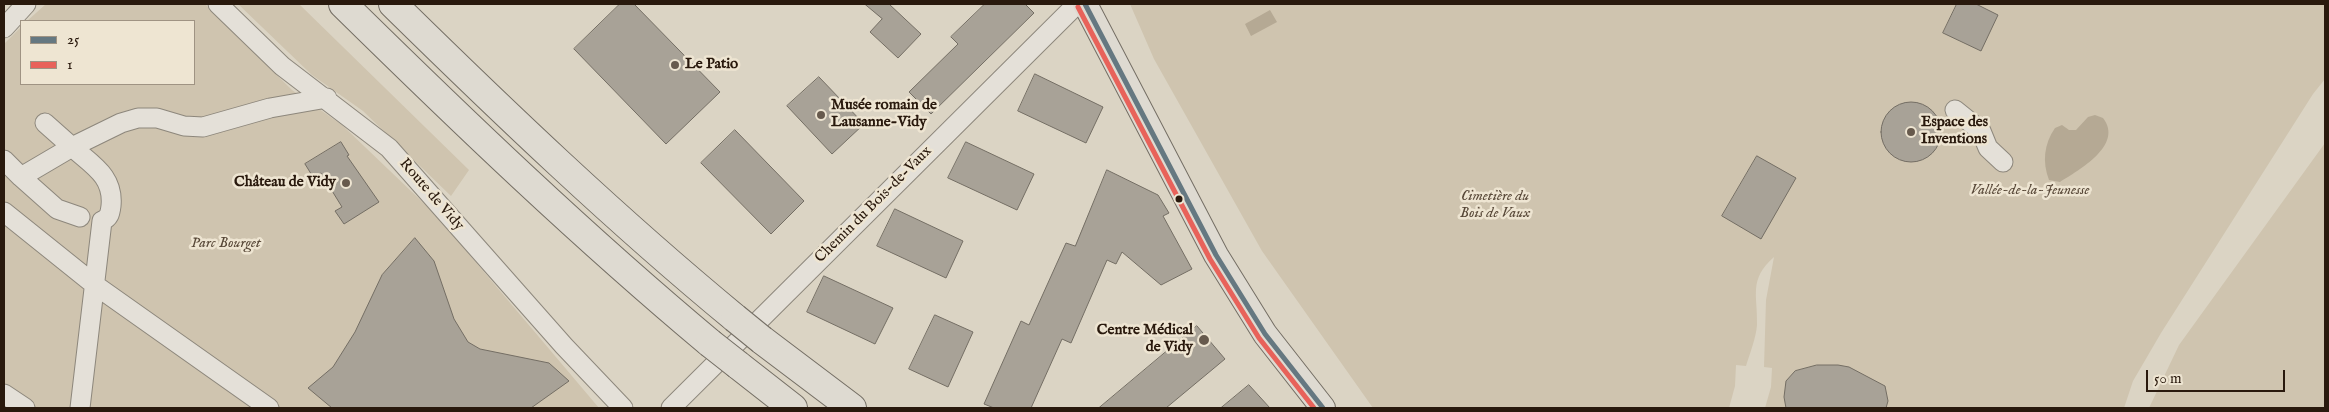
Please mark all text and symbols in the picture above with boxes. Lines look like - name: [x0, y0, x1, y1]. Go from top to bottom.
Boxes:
- legend: [20, 20, 195, 85]
- text: 25: [67, 30, 79, 49]
- text: 1: [67, 55, 73, 74]
- place label: Le Patio: [685, 56, 738, 74]
- marker: Le Patio: [669, 59, 681, 71]
- place label: Musée romain de Lausanne-Vidy: [831, 97, 937, 132]
- marker: Musée romain de Lausanne-Vidy: [815, 109, 827, 121]
- place label: Espace des Inventions: [1921, 114, 1988, 149]
- marker: Espace des Inventions: [1905, 126, 1917, 138]
- street label: Chemin du Bois-de-Vaux: [812, 143, 936, 267]
- street label: Route de Vidy: [395, 155, 467, 235]
- place label: Château de Vidy: [234, 174, 336, 192]
- marker: Château de Vidy: [340, 177, 352, 189]
- park label: Vallée-de-la-Jeunesse: [1970, 182, 2090, 200]
- park label: Cimetière du Bois de Vaux: [1460, 188, 1530, 223]
- unlabelled marker: [1174, 194, 1184, 204]
- park label: Parc Bourget: [191, 235, 261, 253]
- place label: Centre Médical de Vidy: [1097, 322, 1193, 357]
- marker: Centre Médical de Vidy: [1197, 333, 1211, 347]
- scale bar: [2149, 360, 2288, 392]
- text: 50 m: [2154, 369, 2182, 388]

